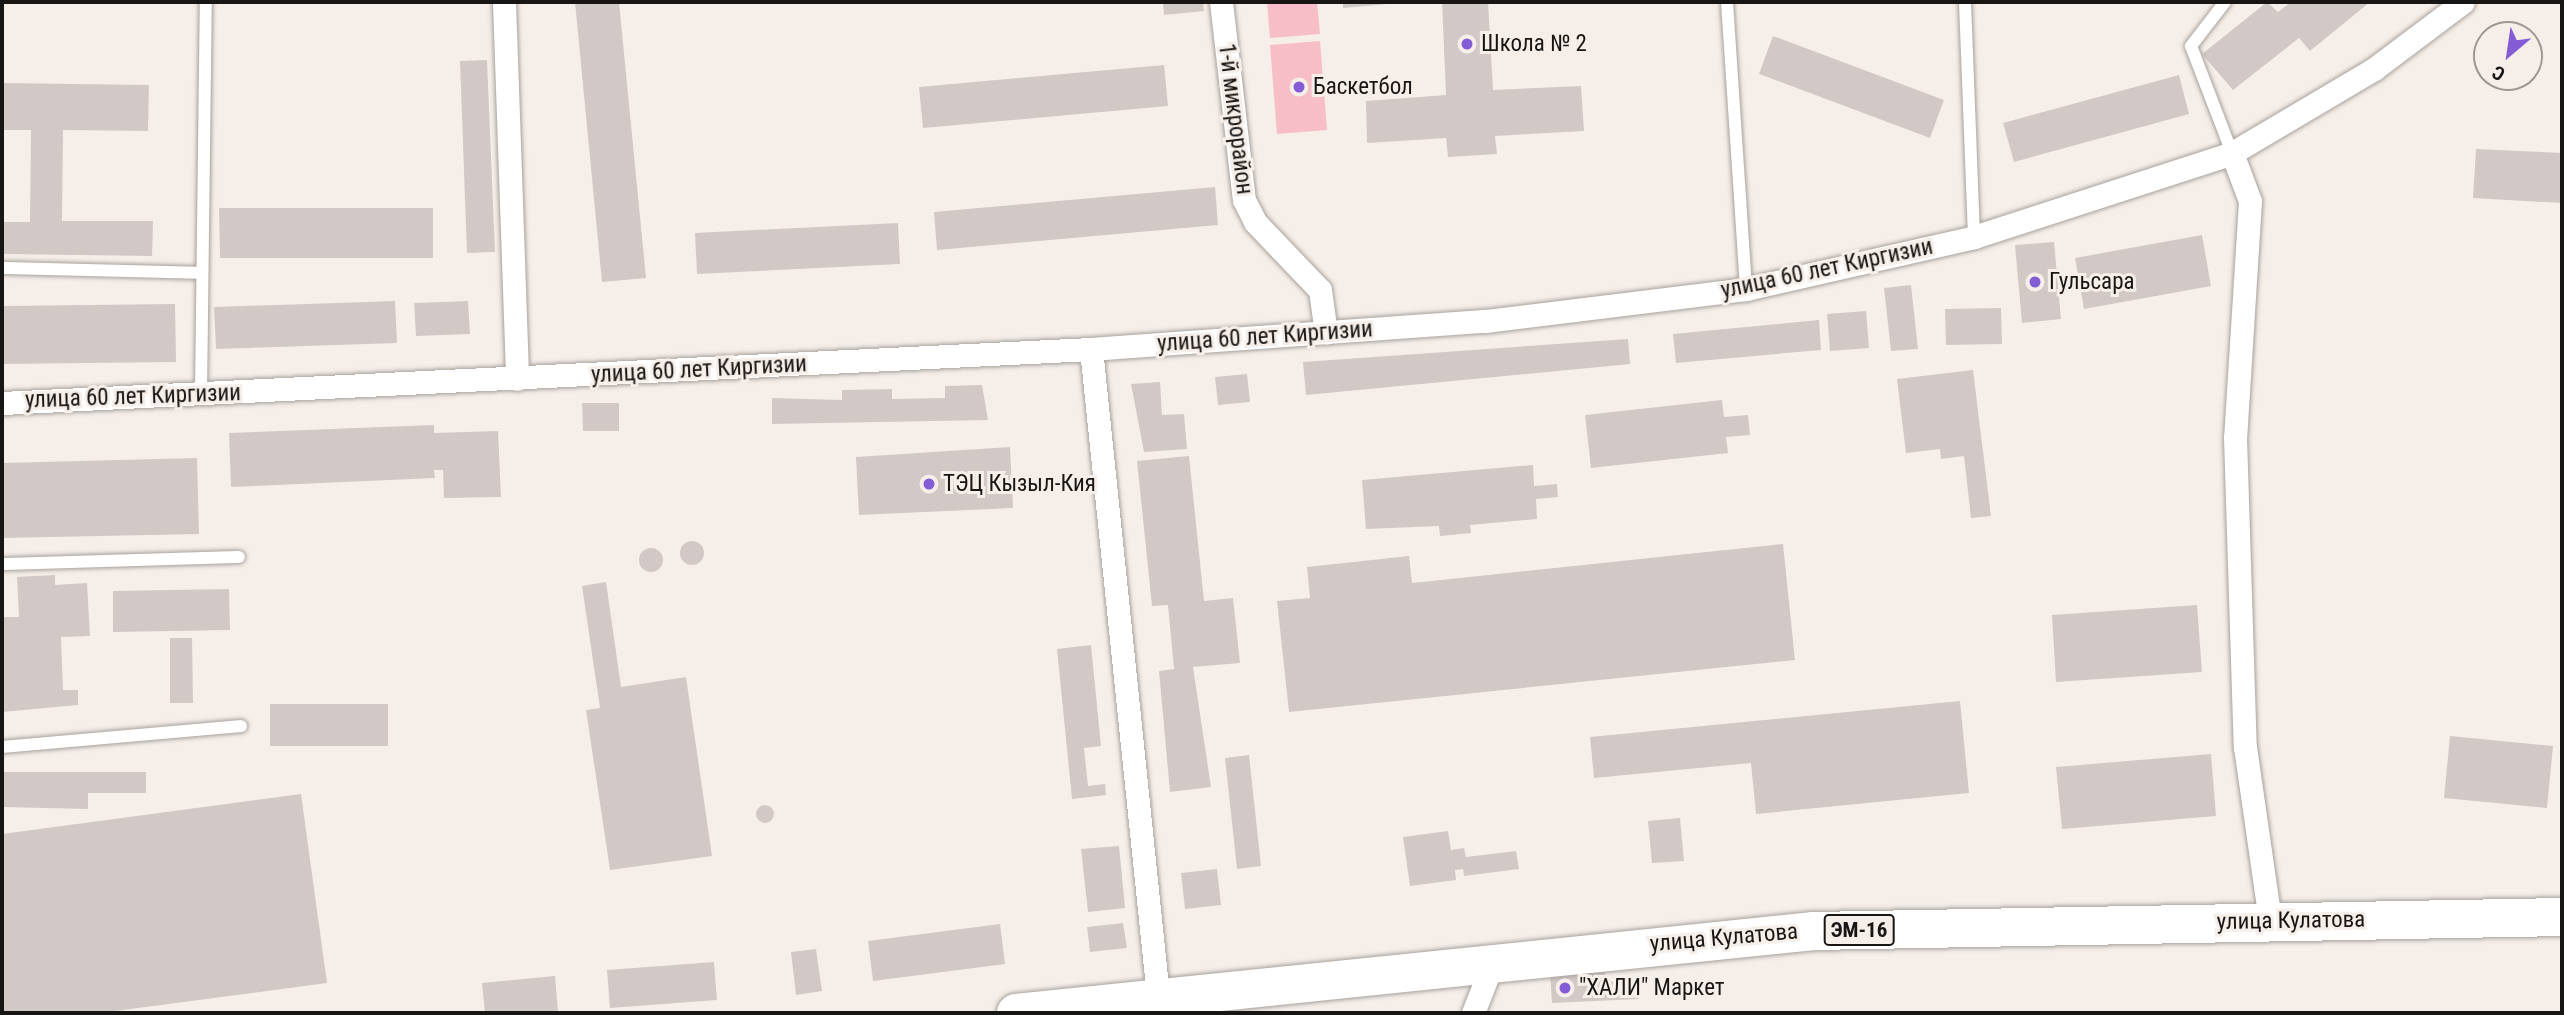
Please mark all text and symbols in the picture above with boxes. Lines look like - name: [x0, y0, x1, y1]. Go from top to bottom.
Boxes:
- north arrow: [2473, 21, 2543, 91]
- place label: Школа № 2: [1481, 30, 1587, 58]
- marker: Школа № 2: [1459, 36, 1475, 52]
- street label: 1-й микрорайон: [1212, 42, 1258, 196]
- text: С: [2488, 60, 2509, 86]
- place label: Баскетбол: [1313, 73, 1413, 101]
- marker: Баскетбол: [1291, 79, 1307, 95]
- street label: улица 60 лет Киргизии: [1718, 233, 1936, 305]
- place label: Гульсара: [2049, 268, 2134, 296]
- marker: Гульсара: [2027, 274, 2043, 290]
- street label: улица 60 лет Киргизии: [1156, 316, 1374, 358]
- street label: улица 60 лет Киргизии: [590, 351, 808, 389]
- street label: улица 60 лет Киргизии: [25, 379, 241, 415]
- place label: ТЭЦ Кызыл-Кия: [943, 470, 1096, 498]
- marker: ТЭЦ Кызыл-Кия: [921, 476, 937, 492]
- street label: улица Кулатова: [2217, 906, 2365, 936]
- road number: ЭМ-16: [1822, 912, 1896, 948]
- street label: улица Кулатова: [1649, 918, 1799, 958]
- place label: "ХАЛИ" Маркет: [1579, 974, 1725, 1002]
- marker: "ХАЛИ" Маркет: [1557, 980, 1573, 996]

